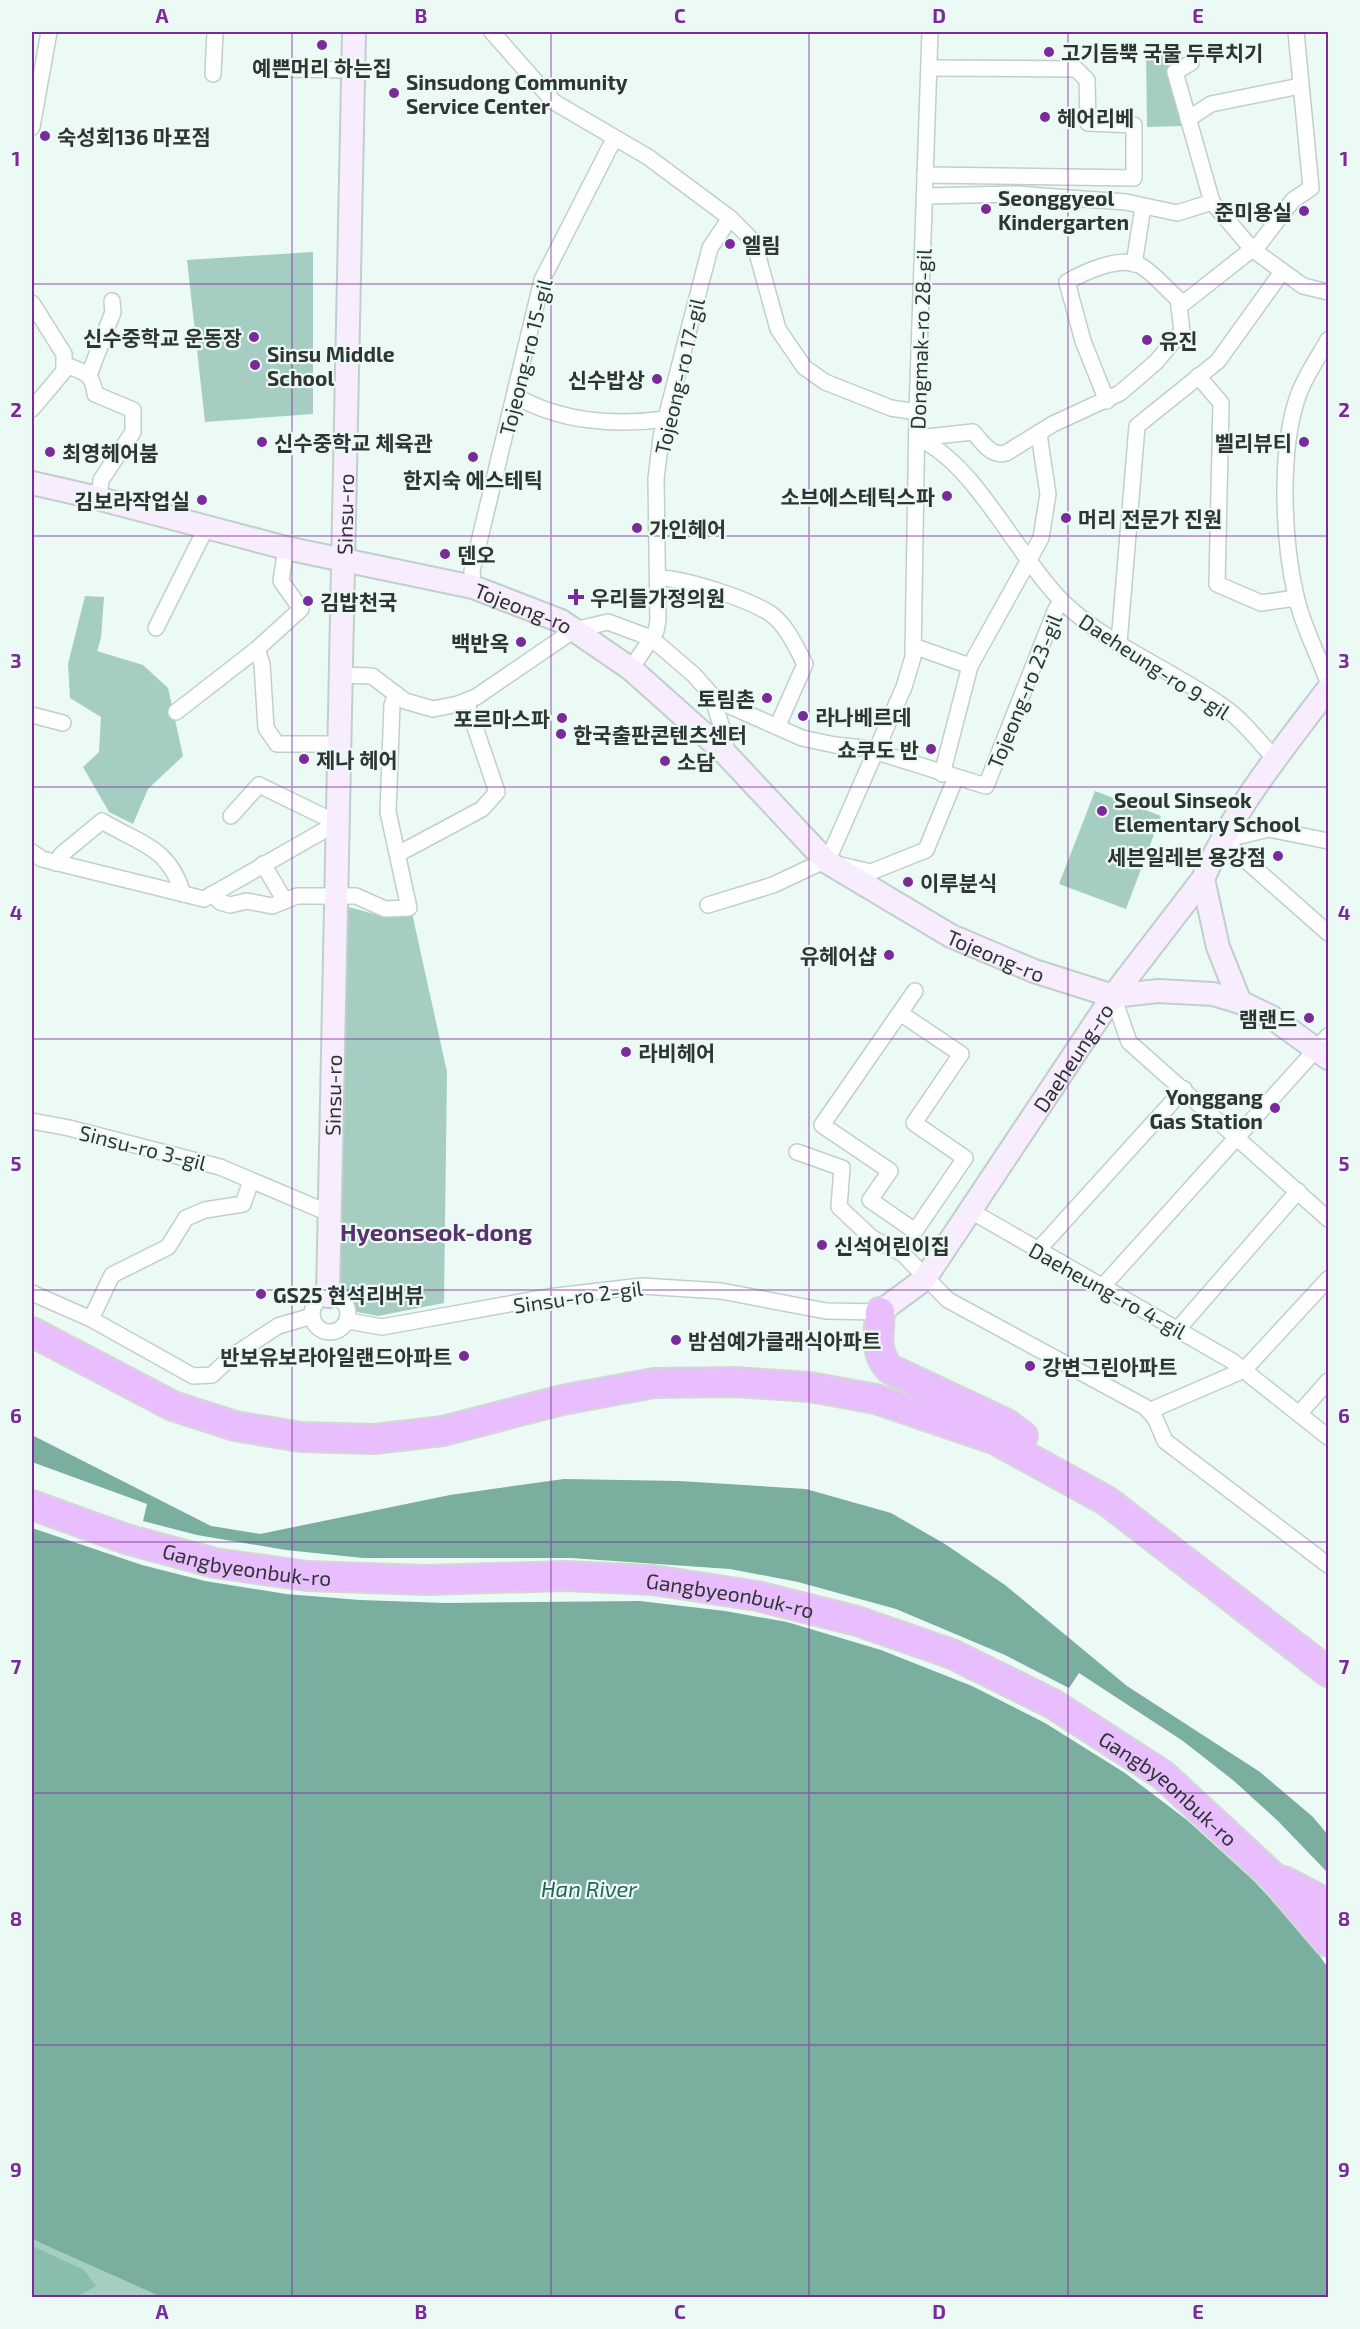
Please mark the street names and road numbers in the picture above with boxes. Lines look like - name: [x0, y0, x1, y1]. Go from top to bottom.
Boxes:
- street label: Dongmak-ro 28-gil: [904, 247, 936, 430]
- street label: Tojeong-ro 15-gil: [493, 275, 558, 438]
- street label: Tojeong-ro 17-gil: [649, 295, 710, 457]
- street label: Sinsu-ro: [331, 473, 357, 555]
- street label: Tojeong-ro: [471, 576, 578, 638]
- street label: Daeheung-ro 9-gil: [1075, 608, 1236, 725]
- street label: Tojeong-ro 23-gil: [982, 609, 1068, 772]
- street label: Tojeong-ro: [943, 923, 1048, 986]
- street label: Daeheung-ro: [1027, 998, 1118, 1116]
- street label: Sinsu-ro: [319, 1054, 345, 1136]
- street label: Sinsu-ro 3-gil: [77, 1119, 210, 1175]
- street label: Daeheung-ro 4-gil: [1025, 1236, 1192, 1344]
- street label: Sinsu-ro 2-gil: [512, 1274, 645, 1317]
- street label: Gangbyeonbuk-ro: [160, 1537, 332, 1589]
- street label: Gangbyeonbuk-ro: [645, 1567, 817, 1622]
- street label: Gangbyeonbuk-ro: [1095, 1725, 1243, 1850]

